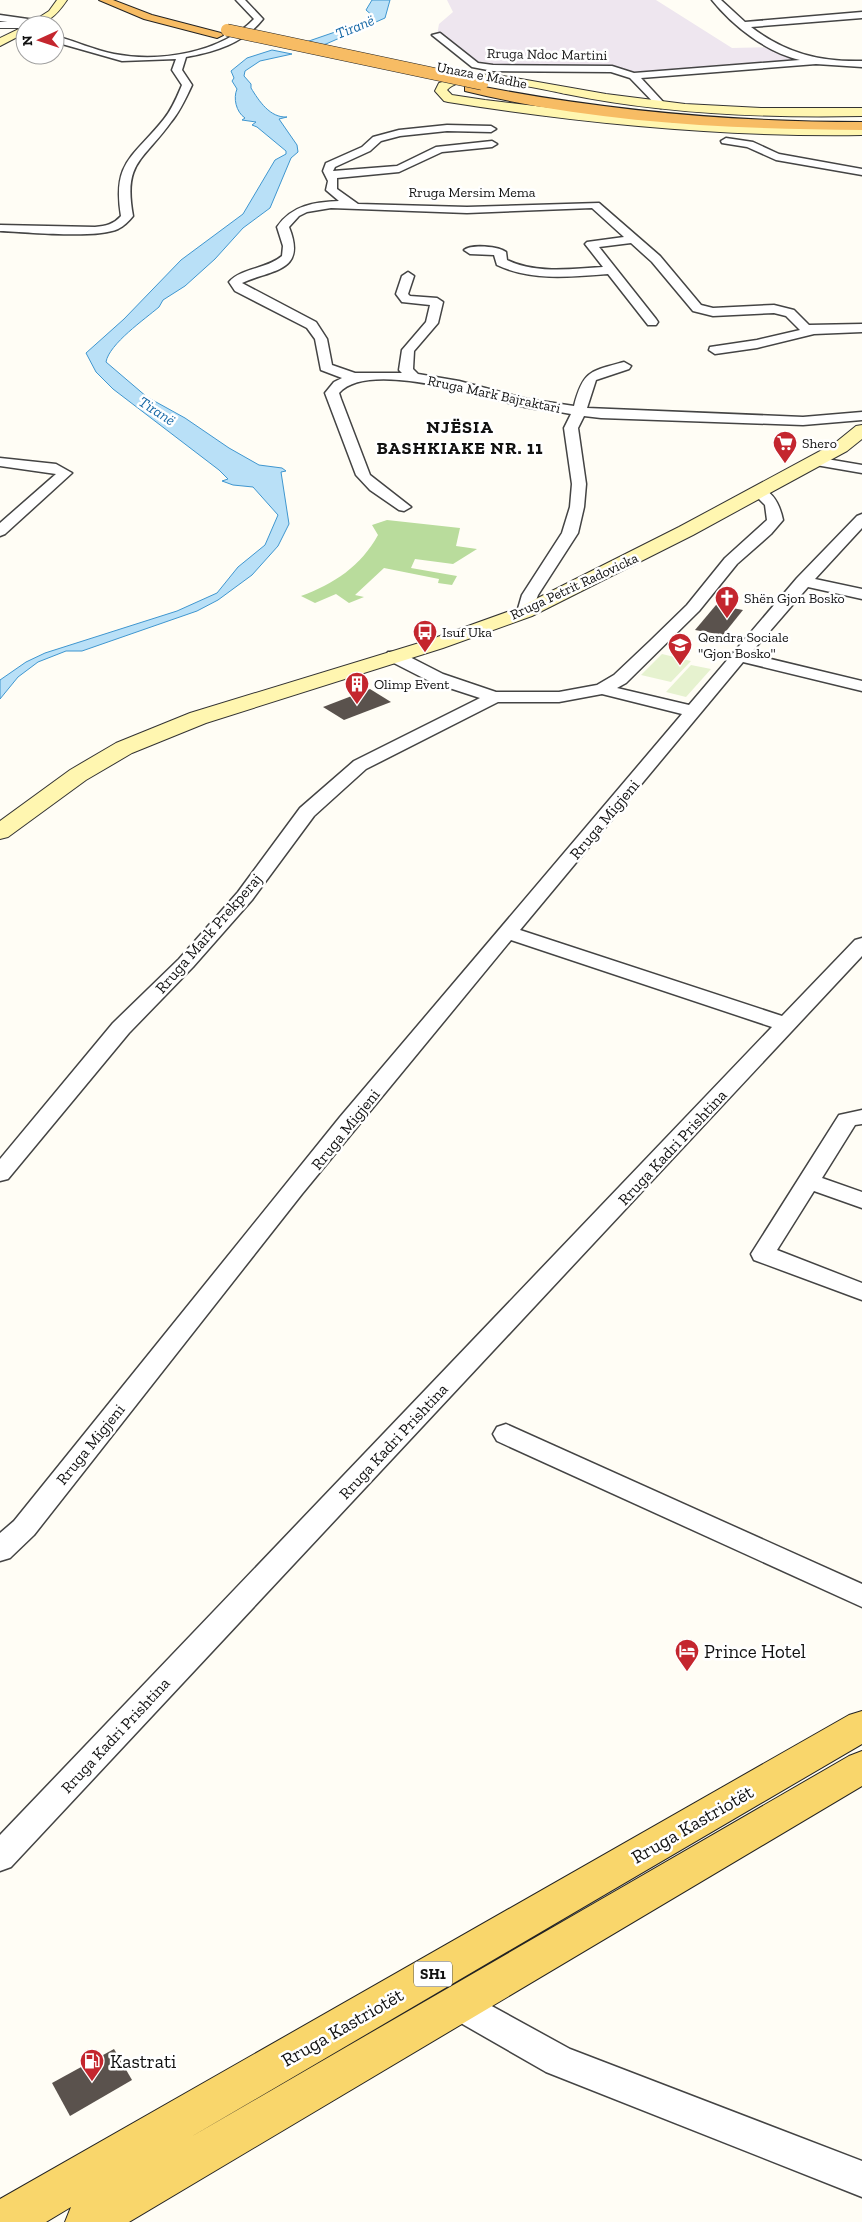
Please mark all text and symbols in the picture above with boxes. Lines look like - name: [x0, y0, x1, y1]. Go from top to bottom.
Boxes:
- water label: Tiranë: [333, 11, 377, 43]
- north arrow: [15, 15, 65, 65]
- text: N: [19, 35, 36, 46]
- street label: Rruga Ndoc Martini: [487, 45, 607, 64]
- street label: Unaza e Madhe: [435, 58, 529, 93]
- street label: Rruga Mersim Mema: [408, 184, 536, 201]
- street label: Rruga Mark Bajraktari: [426, 372, 562, 417]
- water label: Tiranë: [135, 393, 179, 429]
- district label: NJËSIA BASHKIAKE NR. 11: [376, 416, 544, 459]
- supermarket icon: Shero: [772, 430, 798, 464]
- place label: Shero: [802, 435, 837, 452]
- street label: Rruga Petrit Radovicka: [508, 549, 641, 624]
- church icon: Shën Gjon Bosko: [714, 585, 740, 619]
- place label: Shën Gjon Bosko: [744, 590, 845, 607]
- bus stop icon: Isuf Uka: [412, 619, 438, 653]
- place label: Isuf Uka: [442, 624, 492, 641]
- place label: Qendra Sociale "Gjon Bosko": [698, 629, 789, 662]
- school or university icon: Qendra Sociale "Gjon Bosko": [667, 632, 693, 666]
- building icon: Olimp Event: [344, 671, 370, 705]
- place label: Olimp Event: [374, 676, 450, 693]
- street label: Rruga Migjeni: [566, 775, 644, 863]
- street label: Rruga Mark Prekperaj: [151, 870, 266, 997]
- street label: Rruga Migjeni: [307, 1085, 384, 1173]
- street label: Rruga Kadri Prishtina: [614, 1085, 731, 1209]
- street label: Rruga Kadri Prishtina: [335, 1379, 452, 1503]
- street label: Rruga Migjeni: [52, 1400, 129, 1488]
- hotel icon: Prince Hotel: [674, 1638, 700, 1672]
- place label: Prince Hotel: [704, 1640, 806, 1663]
- street label: Rruga Kadri Prishtina: [57, 1673, 174, 1797]
- street label: Rruga Kastriotët: [627, 1780, 757, 1869]
- road number: SH1: [414, 1962, 452, 1986]
- street label: Rruga Kastriotët: [277, 1983, 407, 2072]
- fuel station icon: Kastrati: [79, 2048, 105, 2082]
- place label: Kastrati: [110, 2050, 176, 2073]

